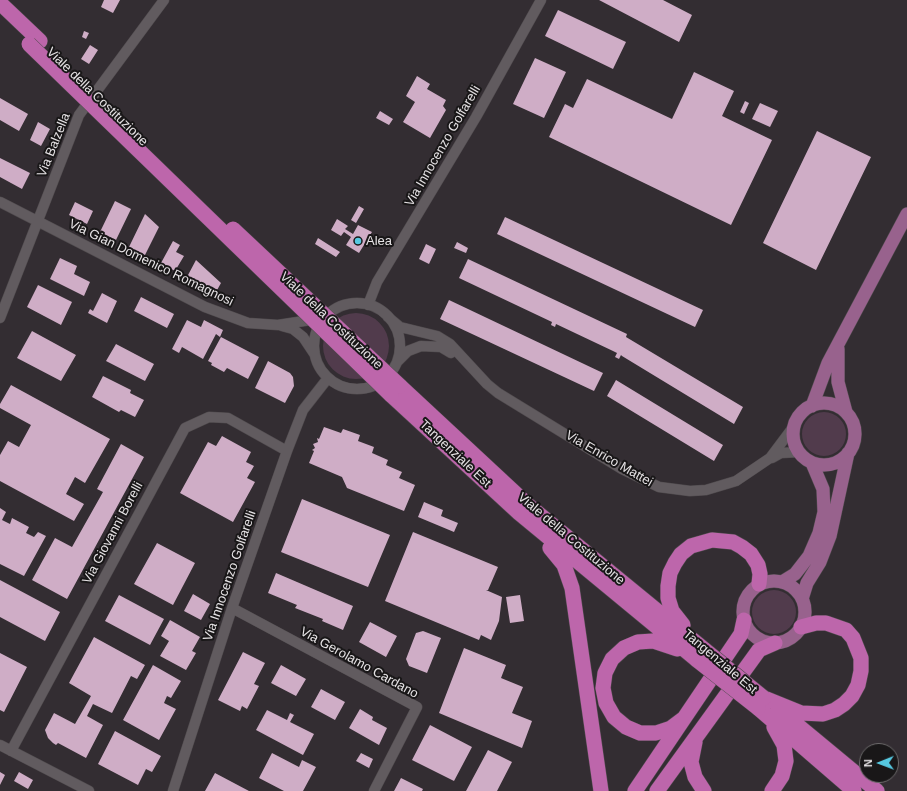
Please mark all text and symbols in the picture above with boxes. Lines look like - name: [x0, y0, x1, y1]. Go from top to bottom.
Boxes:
- street label: Viale della Costituzione: [43, 45, 151, 149]
- street label: Via Innocenzo Golfarelli: [402, 83, 484, 209]
- street label: Via Balzella: [34, 111, 74, 179]
- street label: Via Gian Domenico Romagnosi: [66, 216, 236, 310]
- place label: Alea: [366, 233, 392, 249]
- marker: Alea: [353, 236, 363, 246]
- street label: Viale della Costituzione: [276, 269, 386, 373]
- street label: Tangenziale Est: [416, 417, 494, 491]
- street label: Via Enrico Mattei: [563, 428, 655, 490]
- street label: Via Giovanni Borelli: [80, 479, 146, 587]
- street label: Viale della Costituzione: [514, 490, 628, 588]
- street label: Via Innocenzo Golfarelli: [200, 509, 260, 643]
- street label: Via Gerolamo Cardano: [297, 624, 421, 702]
- street label: Tangenziale Est: [680, 627, 760, 697]
- north arrow: [859, 743, 899, 783]
- text: N: [862, 759, 874, 767]

